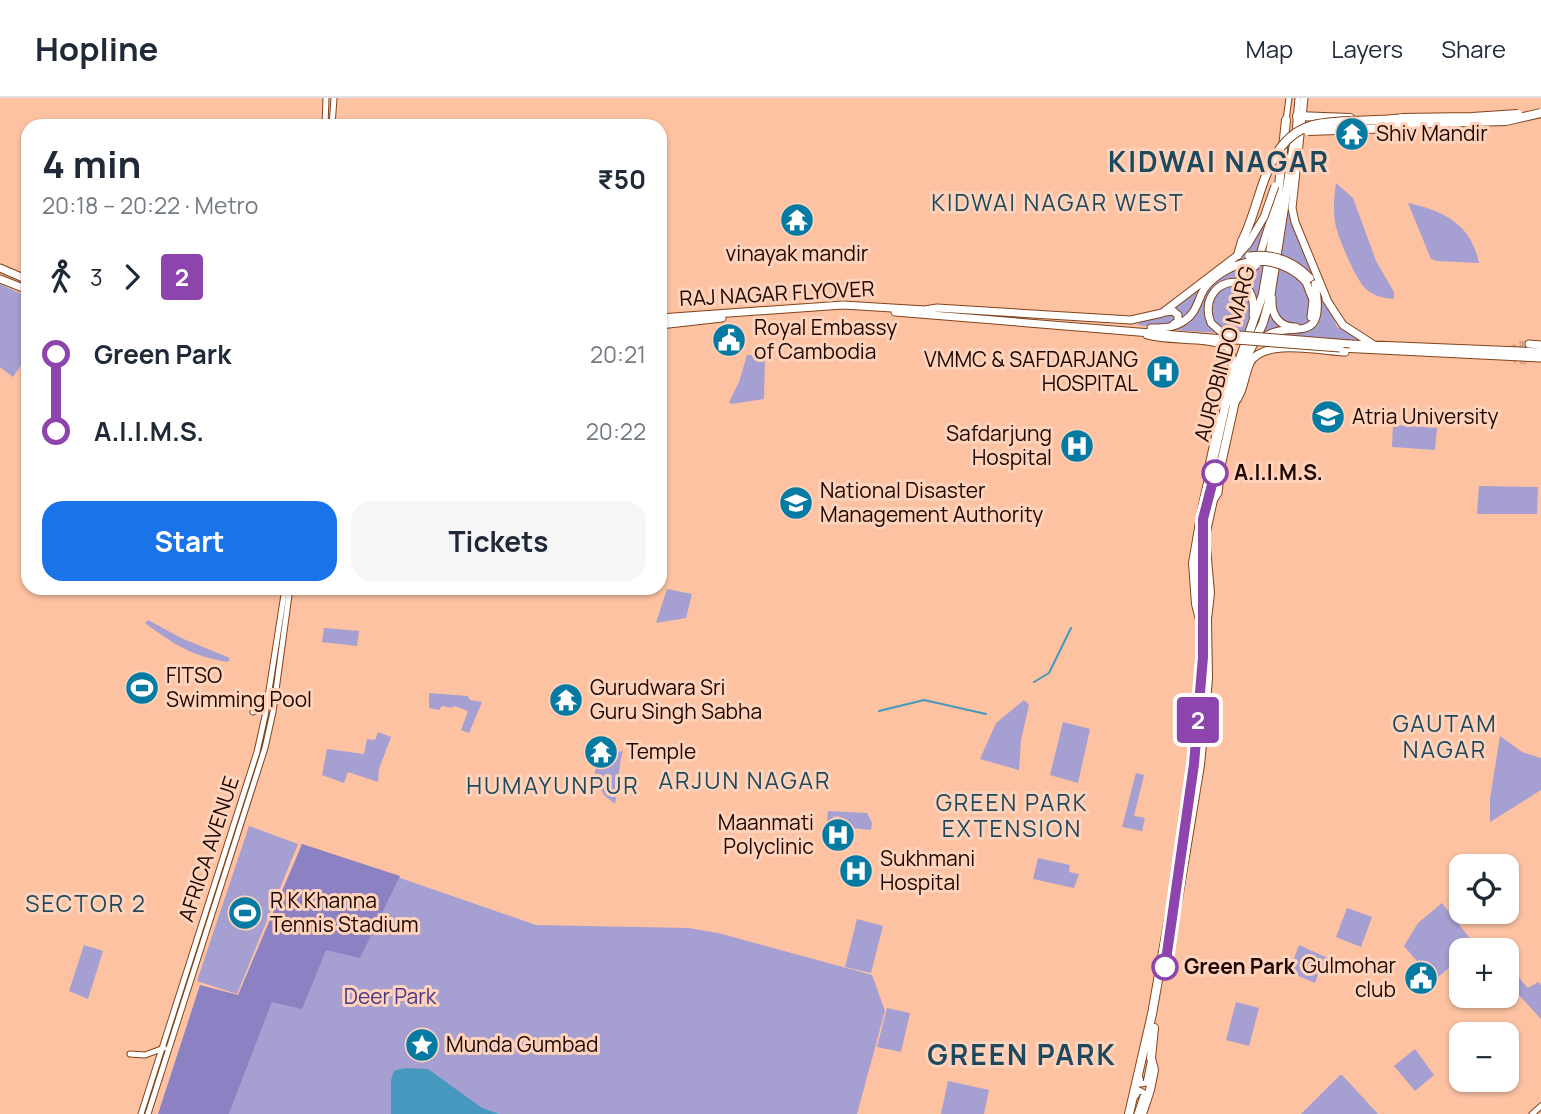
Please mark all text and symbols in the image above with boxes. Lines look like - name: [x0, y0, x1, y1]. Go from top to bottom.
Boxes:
- text: Hopline: [35, 26, 158, 71]
- text: Map: [1246, 32, 1293, 65]
- text: Layers: [1331, 32, 1403, 65]
- text: Share: [1441, 32, 1506, 65]
- temple icon: Shiv Mandir: [1333, 115, 1371, 153]
- place label: Shiv Mandir: [1376, 119, 1488, 147]
- text: 4 min: [42, 137, 141, 189]
- district label: KIDWAI NAGAR: [1108, 142, 1330, 180]
- text: ₹50: [598, 161, 646, 197]
- district label: KIDWAI NAGAR WEST: [931, 186, 1185, 218]
- text: 20:18 – 20:22 · Metro: [42, 189, 258, 221]
- temple icon: vinayak mandir: [778, 201, 816, 239]
- place label: vinayak mandir: [726, 239, 869, 267]
- icon: walk: [42, 258, 80, 296]
- icon: forward: [113, 258, 151, 296]
- text: 2: [175, 260, 189, 293]
- text: 3: [90, 261, 103, 293]
- street label: AUROBINDO MARG: [1187, 263, 1261, 445]
- street label: RAJ NAGAR FLYOVER: [679, 274, 875, 312]
- place label: Royal Embassy of Cambodia: [754, 313, 897, 365]
- public building icon: Royal Embassy of Cambodia: [710, 321, 748, 359]
- text: Green Park: [94, 336, 231, 372]
- text: 20:21: [590, 338, 646, 370]
- place label: VMMC & SAFDARJANG HOSPITAL: [924, 345, 1138, 397]
- hospital icon: VMMC & SAFDARJANG HOSPITAL: [1144, 353, 1182, 391]
- school or university icon: Atria University: [1309, 398, 1347, 436]
- place label: Atria University: [1352, 402, 1499, 430]
- text: A.I.I.M.S.: [94, 413, 204, 449]
- text: 20:22: [586, 415, 646, 447]
- place label: Safdarjung Hospital: [946, 419, 1052, 471]
- hospital icon: Safdarjung Hospital: [1058, 427, 1096, 465]
- place label: A.I.I.M.S.: [1234, 458, 1323, 486]
- marker: A.I.I.M.S.: [1202, 460, 1228, 486]
- place label: National Disaster Management Authority: [820, 476, 1043, 528]
- school or university icon: National Disaster Management Authority: [777, 484, 815, 522]
- button: Start: [42, 501, 337, 581]
- button: Tickets: [351, 501, 646, 581]
- place label: FITSO Swimming Pool: [166, 661, 312, 713]
- sports icon: FITSO Swimming Pool: [123, 669, 161, 707]
- place label: Gurudwara Sri Guru Singh Sabha: [590, 673, 762, 725]
- temple icon: Gurudwara Sri Guru Singh Sabha: [547, 681, 585, 719]
- line badge: 2: [1175, 697, 1221, 743]
- text: 2: [1191, 703, 1205, 736]
- district label: GAUTAM NAGAR: [1392, 707, 1498, 765]
- temple icon: Temple: [582, 733, 620, 771]
- place label: Temple: [626, 737, 696, 765]
- district label: ARJUN NAGAR: [659, 764, 831, 796]
- district label: HUMAYUNPUR: [466, 769, 640, 801]
- street label: AFRICA AVENUE: [171, 772, 245, 925]
- district label: GREEN PARK EXTENSION: [936, 786, 1088, 844]
- place label: Maanmati Polyclinic: [718, 808, 814, 860]
- hospital icon: Maanmati Polyclinic: [819, 816, 857, 854]
- place label: Sukhmani Hospital: [880, 844, 975, 896]
- hospital icon: Sukhmani Hospital: [837, 852, 875, 890]
- map controls: [1449, 854, 1519, 1092]
- button: locate: [1449, 854, 1519, 924]
- place label: R K Khanna Tennis Stadium: [270, 886, 419, 938]
- district label: SECTOR 2: [25, 887, 147, 919]
- sports icon: R K Khanna Tennis Stadium: [226, 894, 264, 932]
- button: +: [1449, 938, 1519, 1008]
- place label: Gulmohar club: [1302, 951, 1396, 1003]
- place label: Green Park: [1184, 952, 1295, 980]
- marker: Green Park: [1152, 954, 1178, 980]
- public building icon: Gulmohar club: [1402, 959, 1440, 997]
- park label: Deer Park: [344, 982, 437, 1010]
- button: −: [1449, 1022, 1519, 1092]
- place icon: Munda Gumbad: [403, 1026, 441, 1064]
- place label: Munda Gumbad: [446, 1030, 598, 1058]
- district label: GREEN PARK: [927, 1035, 1117, 1073]

